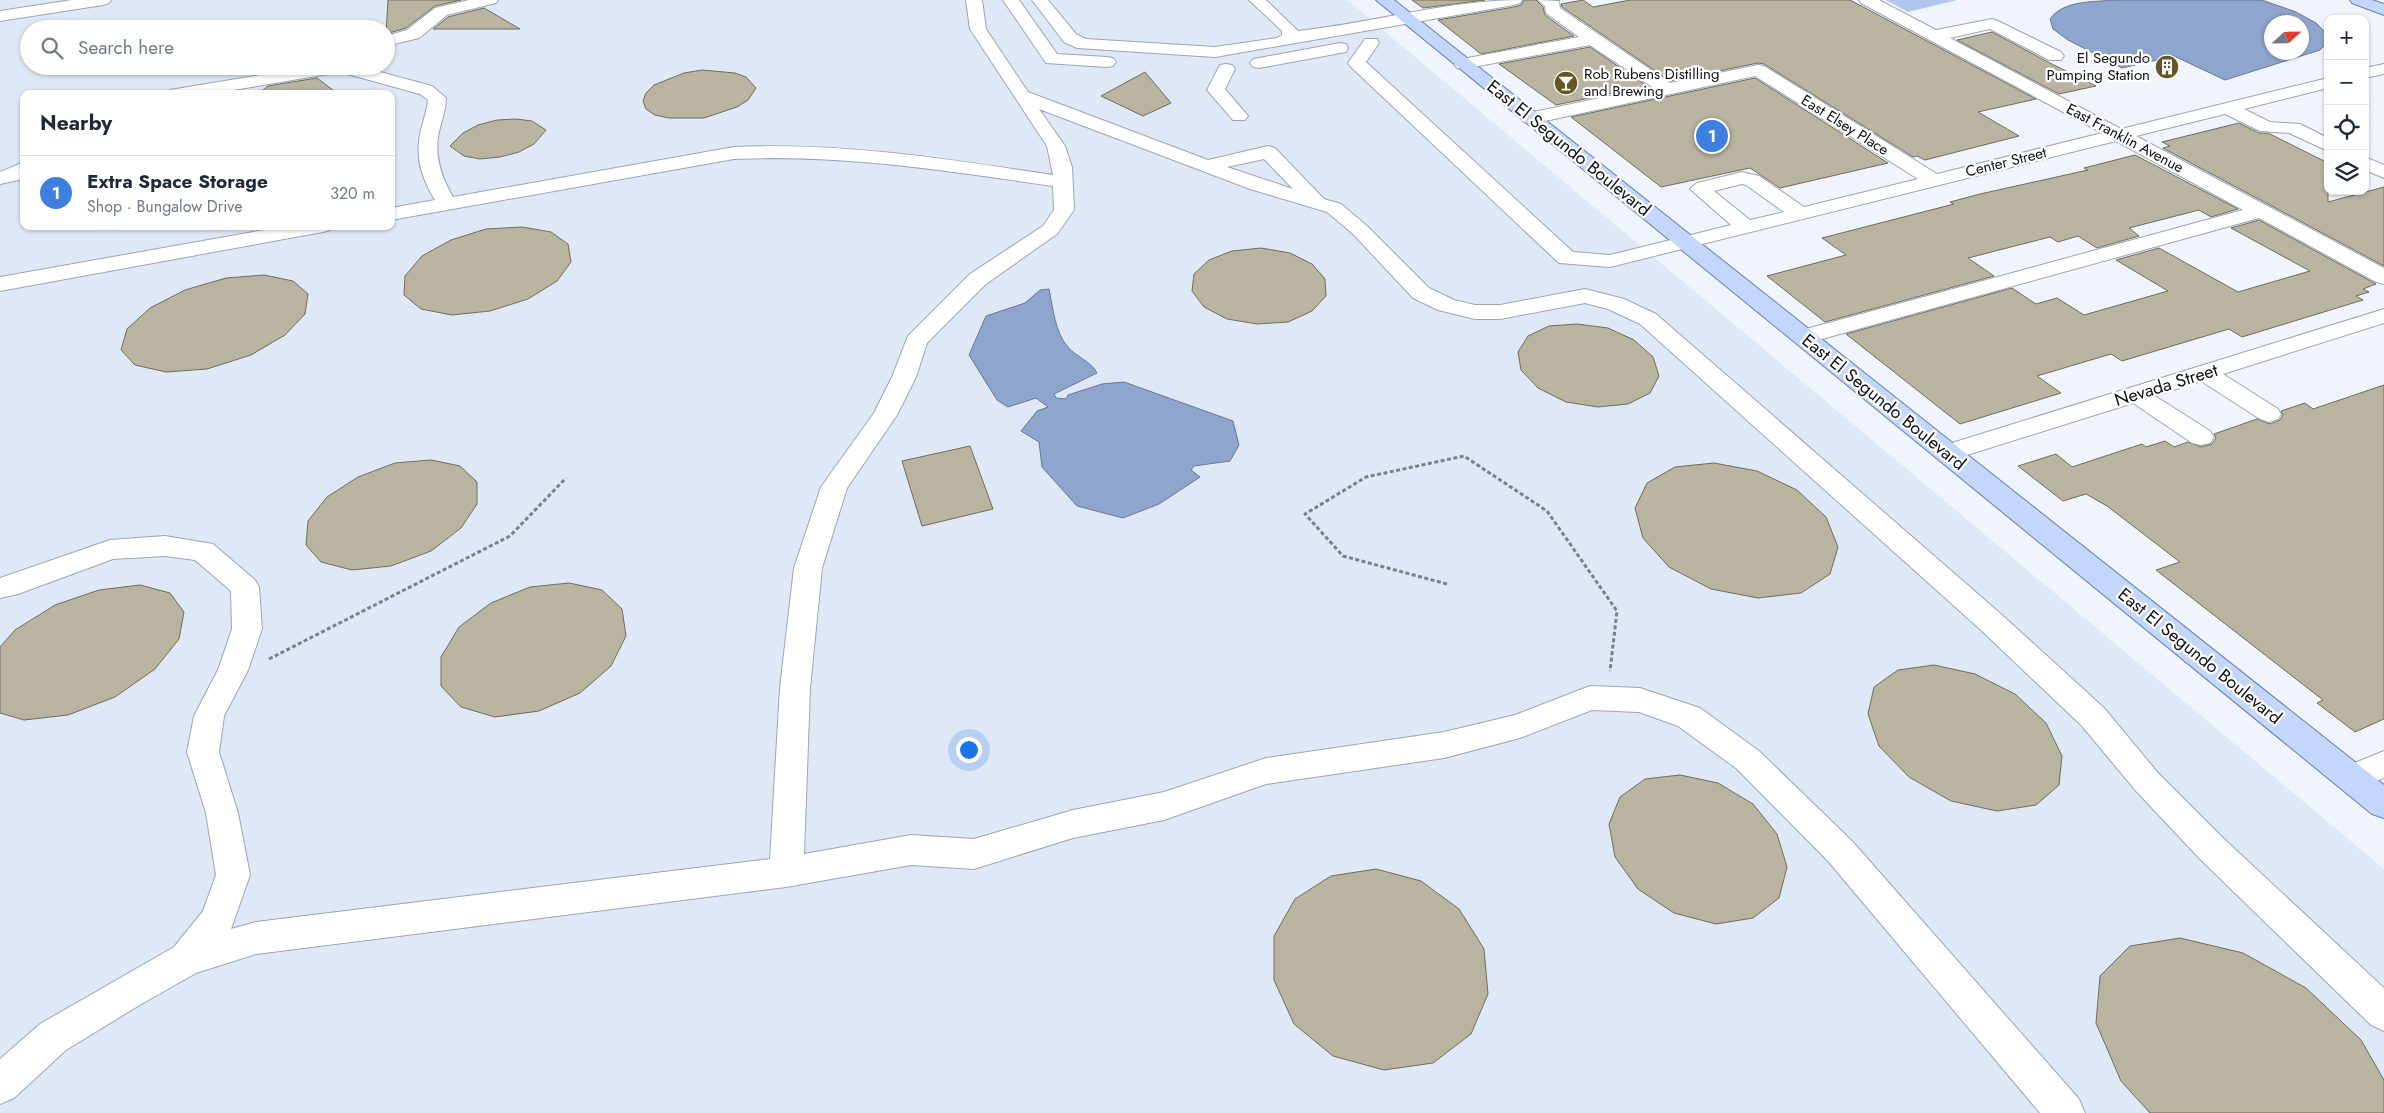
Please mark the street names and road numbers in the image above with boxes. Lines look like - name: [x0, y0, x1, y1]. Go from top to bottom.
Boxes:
- street label: East El Segundo Boulevard: [1481, 74, 1657, 222]
- street label: East Elsey Place: [1797, 89, 1893, 161]
- street label: East Franklin Avenue: [2062, 98, 2188, 178]
- street label: Center Street: [1963, 141, 2049, 183]
- street label: East El Segundo Boulevard: [1796, 328, 1972, 476]
- street label: Nevada Street: [2111, 357, 2222, 413]
- street label: East El Segundo Boulevard: [2112, 582, 2288, 730]

